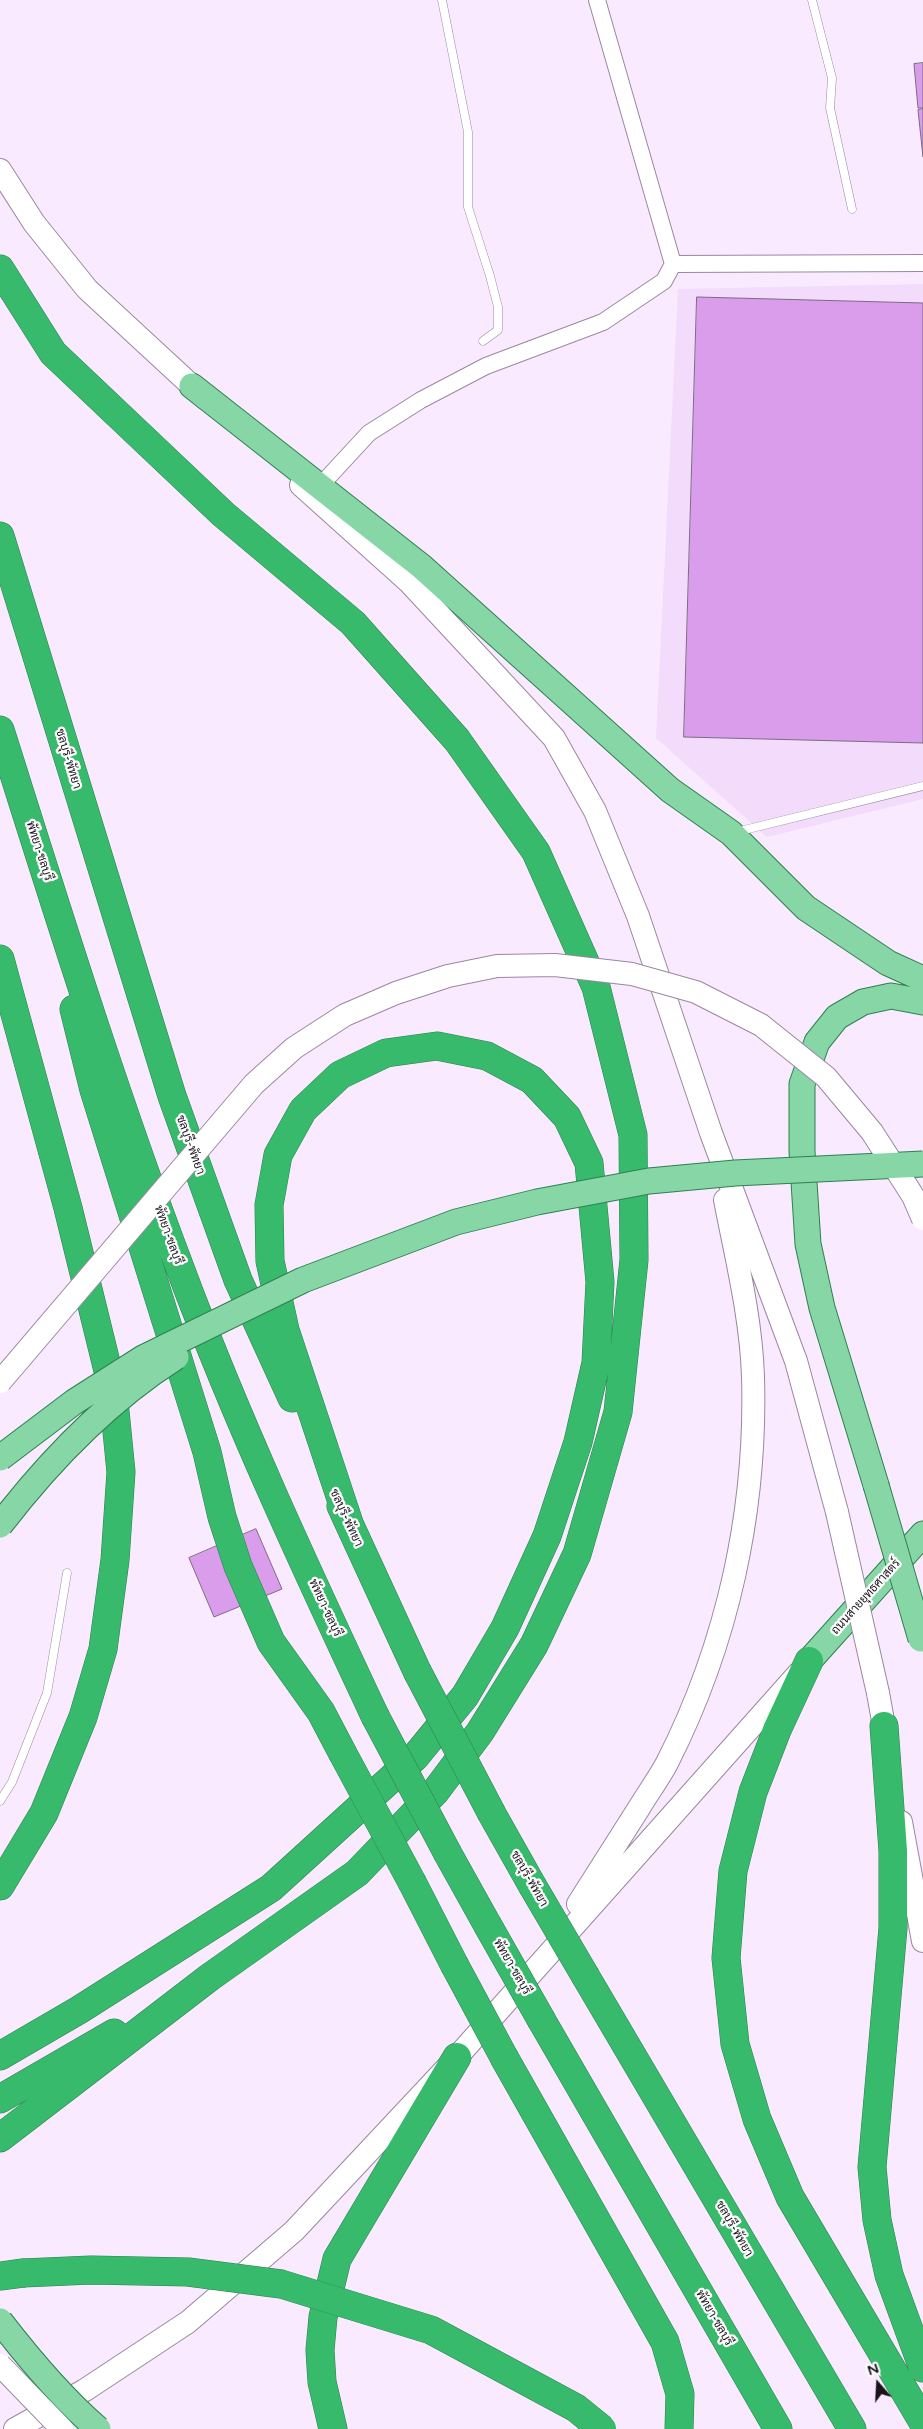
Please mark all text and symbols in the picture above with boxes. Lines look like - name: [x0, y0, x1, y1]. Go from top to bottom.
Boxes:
- street label: ชลบุรี-พัทยา: [52, 727, 84, 791]
- street label: พัทยา-ชลบุรี: [23, 819, 55, 883]
- street label: ชลบุรี-พัทยา: [173, 1113, 207, 1177]
- street label: พัทยา-ชลบุรี: [151, 1203, 185, 1267]
- street label: ชลบุรี-พัทยา: [326, 1487, 366, 1549]
- street label: ถนนสายยุทธศาสตร์: [828, 1556, 904, 1638]
- street label: พัทยา-ชลบุรี: [305, 1577, 345, 1639]
- street label: ชลบุรี-พัทยา: [507, 1849, 551, 1909]
- street label: พัทยา-ชลบุรี: [490, 1937, 534, 1997]
- street label: ชลบุรี-พัทยา: [712, 2199, 756, 2259]
- street label: พัทยา-ชลบุรี: [692, 2288, 736, 2348]
- north arrow: [853, 2359, 903, 2409]
- text: N: [865, 2359, 881, 2379]

